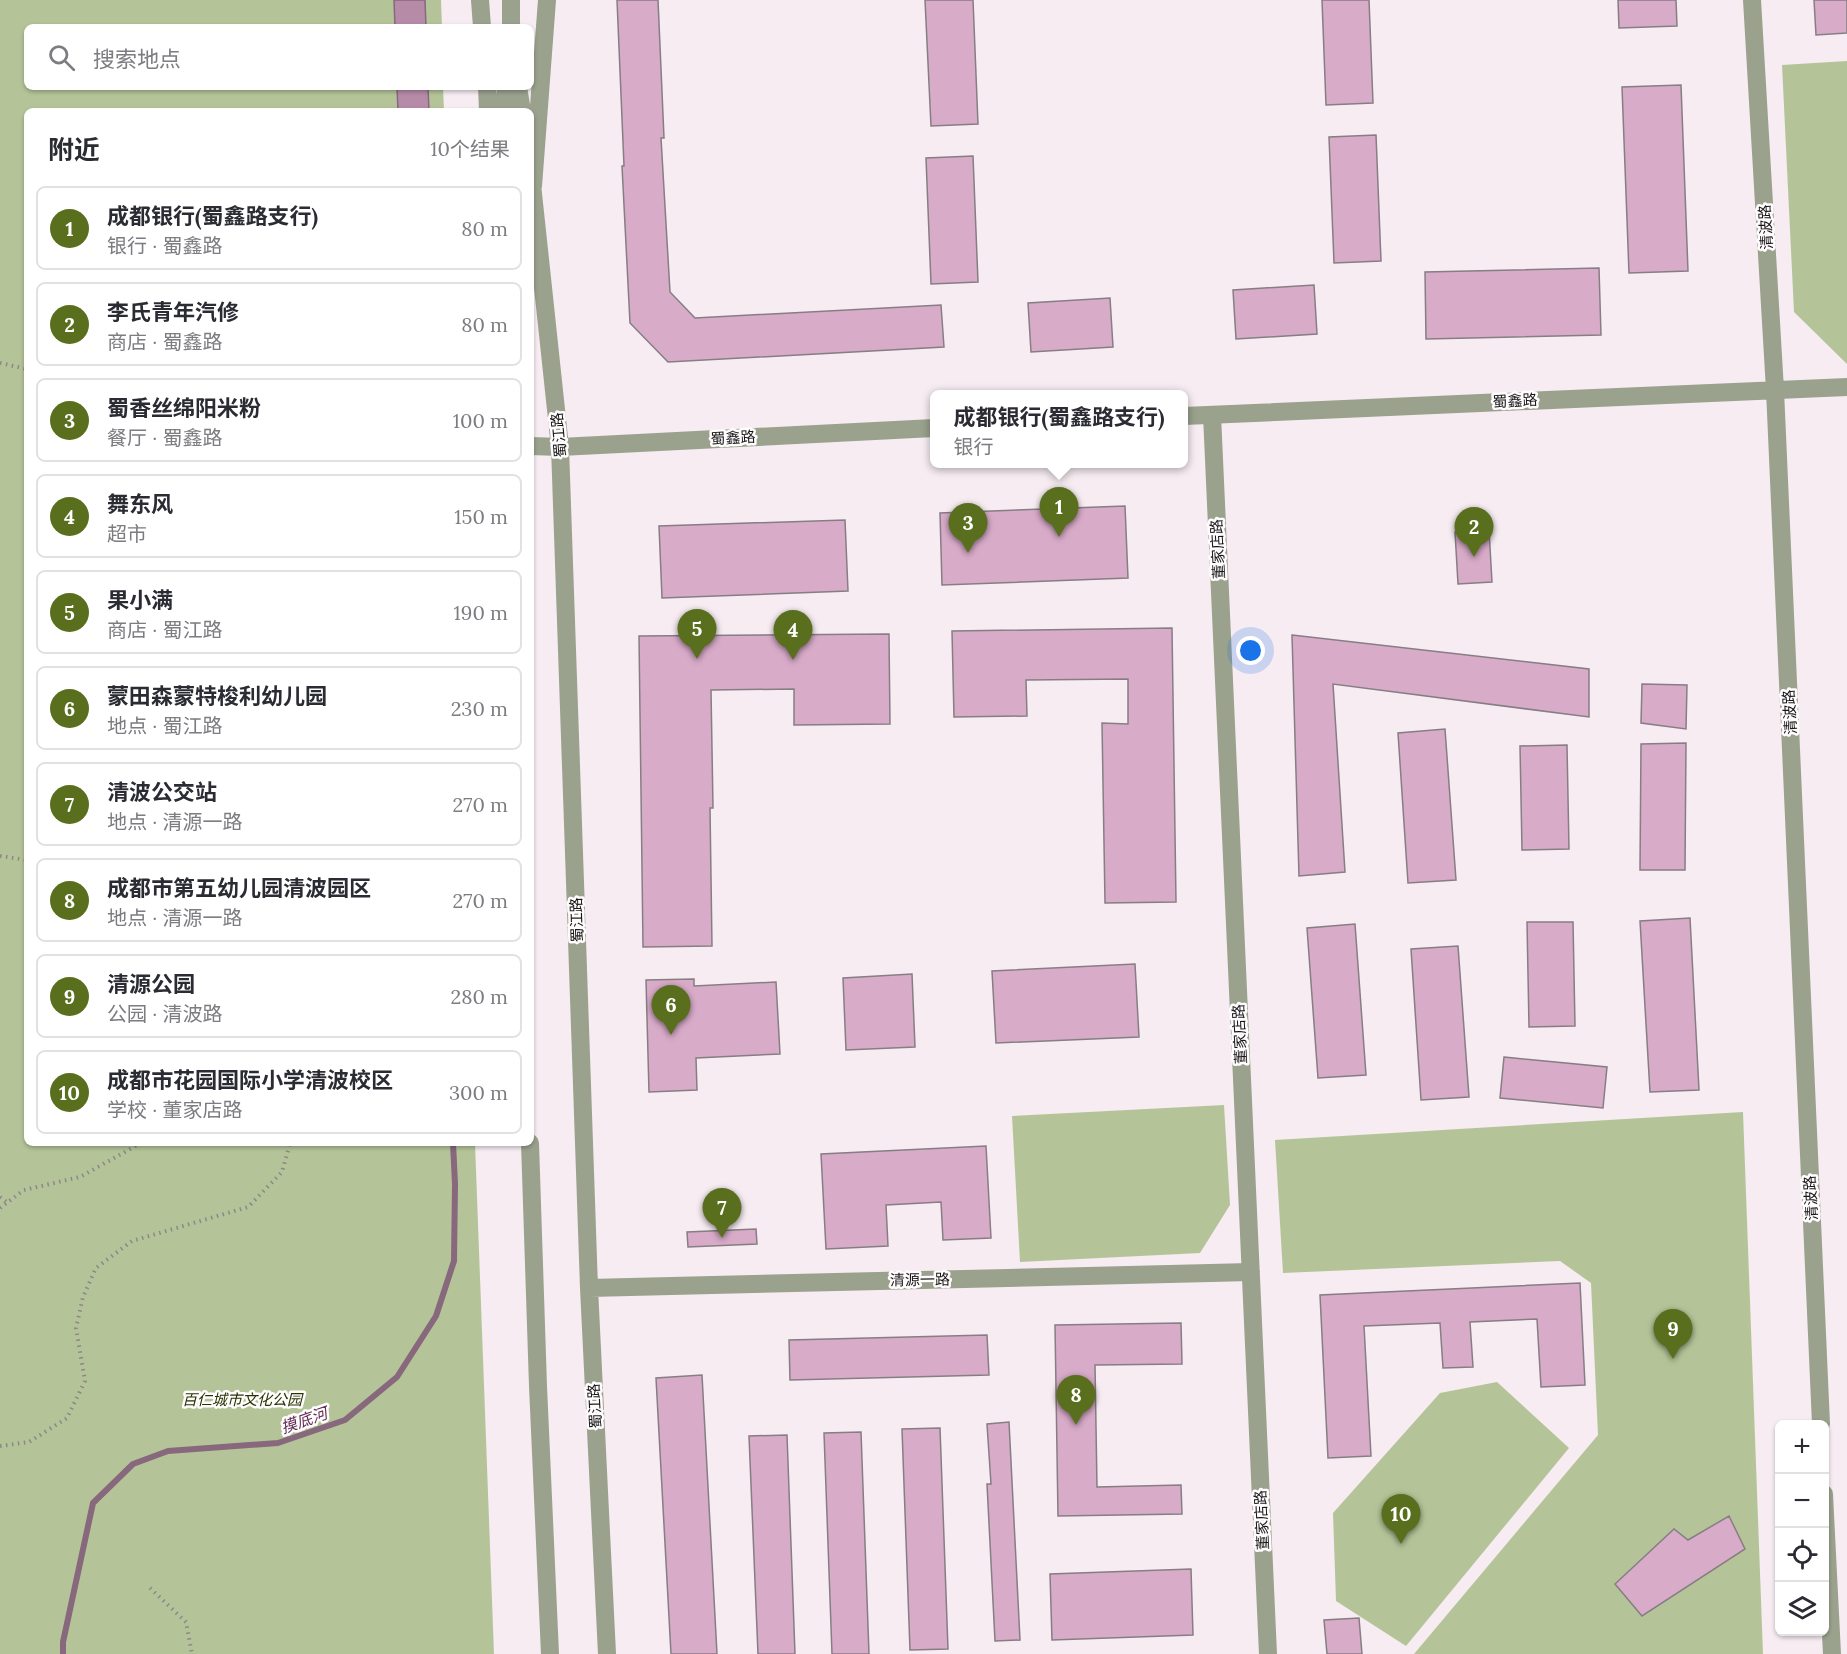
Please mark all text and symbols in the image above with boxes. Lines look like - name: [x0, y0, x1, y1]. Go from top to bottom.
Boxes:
- search box: [24, 24, 534, 90]
- icon: search: [45, 41, 78, 74]
- text: 搜索地点: [93, 45, 181, 73]
- text: 附近: [48, 133, 100, 166]
- text: 10个结果: [430, 136, 510, 161]
- text: 成都银行(蜀鑫路支行): [107, 202, 318, 230]
- street label: 清波路: [1755, 204, 1776, 250]
- text: 1: [65, 216, 74, 241]
- text: 80 m: [461, 216, 508, 241]
- text: 银行 · 蜀鑫路: [107, 233, 223, 258]
- text: 李氏青年汽修: [107, 298, 239, 326]
- text: 2: [64, 312, 75, 337]
- text: 80 m: [461, 312, 508, 337]
- text: 商店 · 蜀鑫路: [107, 329, 223, 354]
- popup: [930, 390, 1188, 468]
- street label: 蜀鑫路: [1492, 390, 1538, 411]
- text: 蜀香丝绵阳米粉: [107, 394, 261, 422]
- text: 成都银行(蜀鑫路支行): [953, 403, 1165, 431]
- text: 3: [64, 408, 75, 433]
- text: 100 m: [453, 408, 508, 433]
- street label: 蜀江路: [547, 412, 570, 458]
- text: 餐厅 · 蜀鑫路: [107, 425, 223, 450]
- street label: 蜀鑫路: [710, 427, 756, 448]
- text: 银行: [953, 434, 993, 459]
- pin: 1: [1040, 488, 1078, 537]
- text: 舞东风: [107, 490, 173, 518]
- text: 4: [64, 504, 75, 529]
- text: 150 m: [454, 504, 508, 529]
- pin: 3: [948, 504, 988, 553]
- pin: 2: [1454, 508, 1494, 557]
- street label: 董家店路: [1206, 519, 1229, 579]
- text: 超市: [107, 521, 147, 546]
- text: 果小满: [107, 586, 173, 614]
- text: 5: [64, 600, 75, 625]
- text: 190 m: [454, 600, 508, 625]
- pin: 5: [678, 610, 716, 659]
- pin: 4: [774, 610, 812, 660]
- text: 商店 · 蜀江路: [107, 617, 223, 642]
- your location: [1236, 636, 1265, 665]
- text: 蒙田森蒙特梭利幼儿园: [107, 682, 327, 710]
- street label: 清波路: [1779, 689, 1800, 735]
- text: 6: [64, 696, 75, 721]
- text: 230 m: [451, 696, 508, 721]
- text: 地点 · 蜀江路: [107, 713, 223, 738]
- text: 清波公交站: [107, 778, 217, 806]
- text: 7: [65, 792, 74, 817]
- text: 270 m: [452, 792, 508, 817]
- text: 地点 · 清源一路: [107, 809, 243, 834]
- text: 成都市第五幼儿园清波园区: [107, 874, 371, 902]
- text: 8: [64, 888, 75, 913]
- text: 270 m: [452, 888, 508, 913]
- street label: 蜀江路: [566, 897, 587, 943]
- text: 地点 · 清源一路: [107, 905, 243, 930]
- text: 清源公园: [107, 970, 195, 998]
- text: 9: [64, 984, 75, 1009]
- text: 280 m: [450, 984, 508, 1009]
- pin: 6: [652, 986, 690, 1035]
- text: 公园 · 清波路: [107, 1001, 223, 1026]
- street label: 董家店路: [1228, 1004, 1251, 1064]
- text: 成都市花园国际小学清波校区: [107, 1066, 393, 1094]
- text: 10: [59, 1080, 80, 1105]
- text: 300 m: [449, 1080, 508, 1105]
- text: 学校 · 董家店路: [107, 1097, 243, 1122]
- street label: 清波路: [1800, 1175, 1821, 1221]
- pin: 7: [702, 1188, 742, 1238]
- street label: 清源一路: [890, 1269, 950, 1290]
- pin: 9: [1654, 1310, 1692, 1359]
- pin: 8: [1056, 1376, 1096, 1425]
- street label: 蜀江路: [584, 1383, 605, 1429]
- park label: 百仁城市文化公园: [182, 1390, 304, 1409]
- water label: 摸底河: [278, 1402, 333, 1437]
- map controls: [1775, 1420, 1829, 1636]
- button: +: [1775, 1420, 1829, 1474]
- button: −: [1775, 1474, 1829, 1528]
- street label: 董家店路: [1250, 1490, 1273, 1550]
- pin: 10: [1382, 1494, 1420, 1544]
- button: locate: [1775, 1528, 1829, 1582]
- button: layers: [1775, 1582, 1829, 1636]

